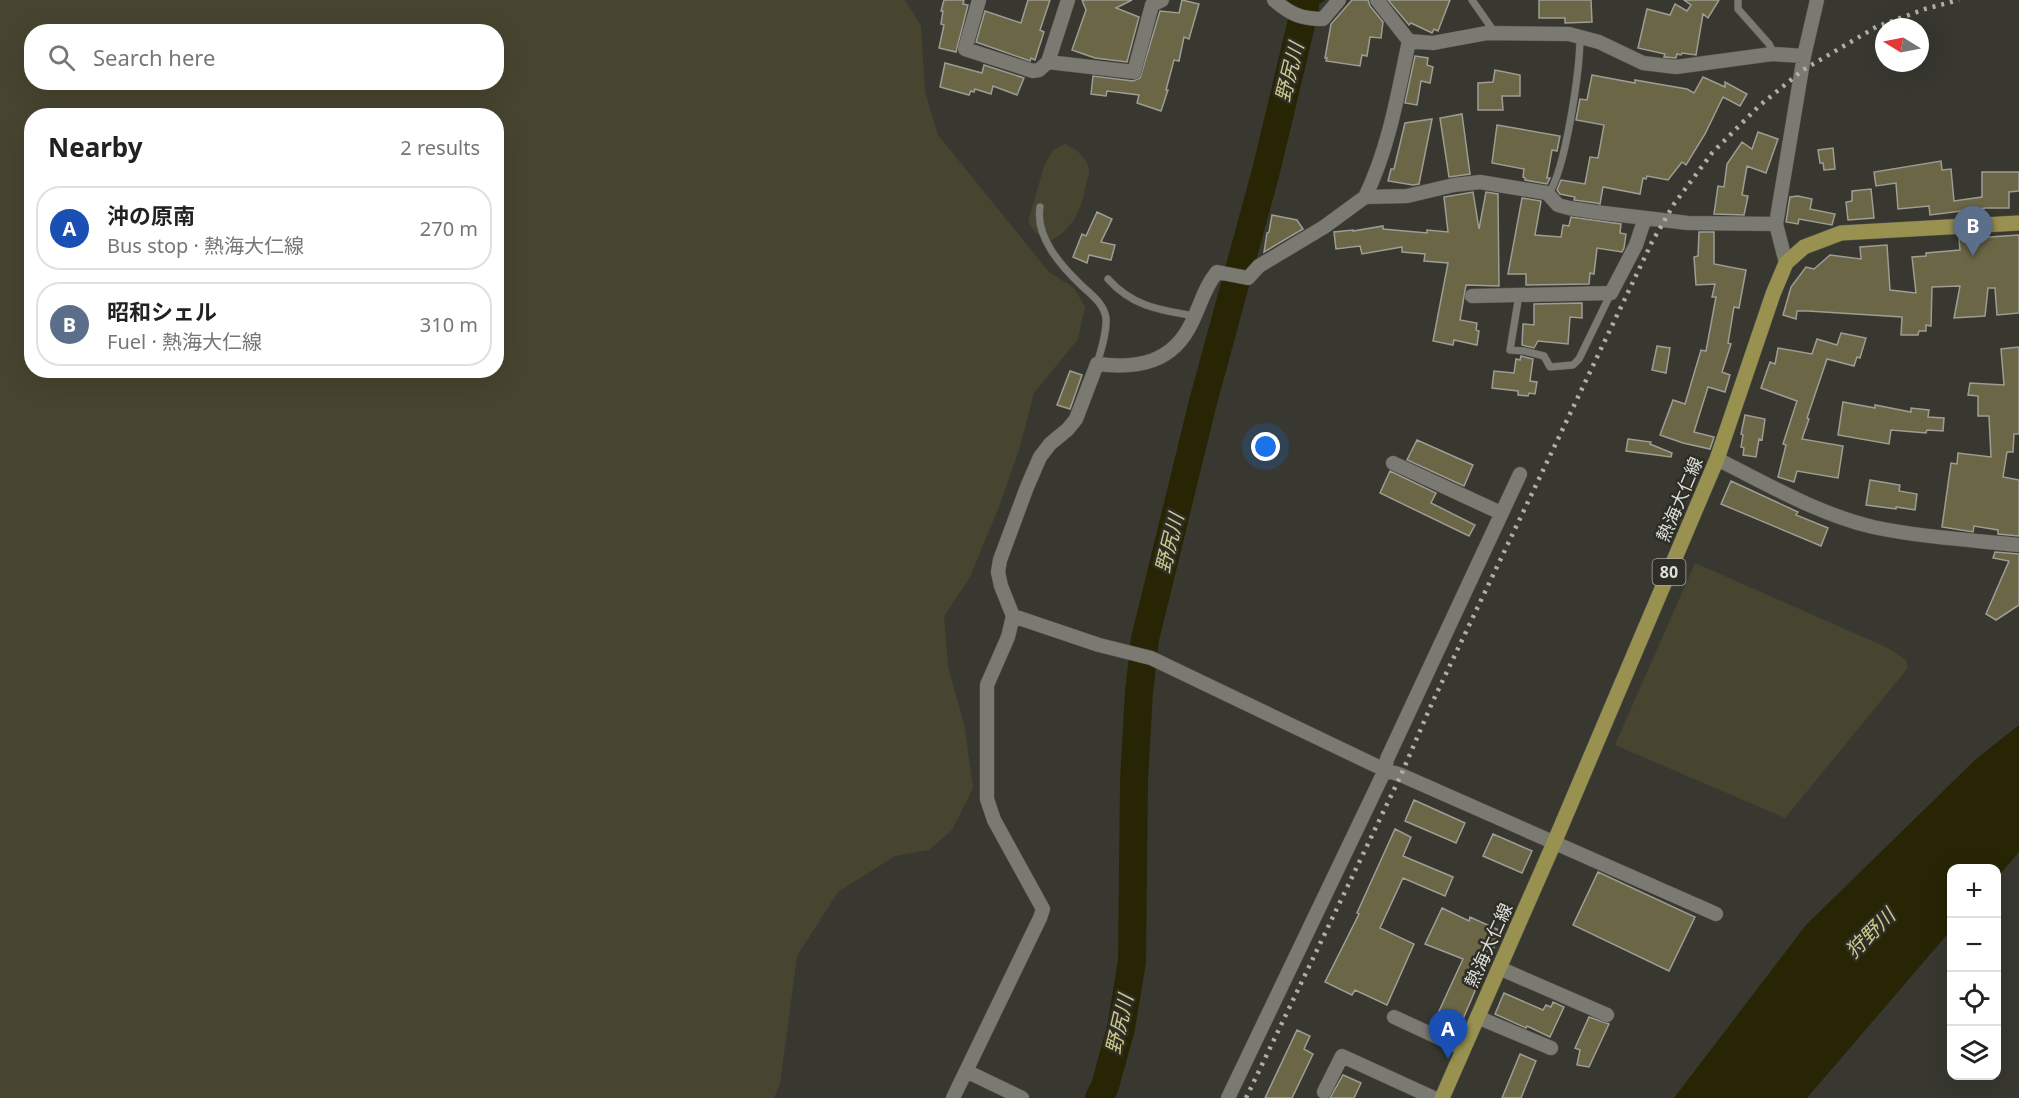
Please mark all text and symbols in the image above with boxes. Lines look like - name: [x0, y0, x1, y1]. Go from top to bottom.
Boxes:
- north arrow: [1875, 18, 1929, 72]
- search box: [24, 24, 504, 90]
- water label: 野尻川: [1269, 38, 1310, 104]
- icon: search: [45, 41, 78, 74]
- text: Search here: [93, 42, 215, 72]
- text: Nearby: [48, 129, 143, 165]
- text: 2 results: [400, 134, 480, 161]
- text: 沖の原南: [107, 200, 195, 230]
- pin: B: [1954, 206, 1992, 256]
- text: A: [63, 215, 76, 242]
- text: 270 m: [420, 215, 478, 242]
- text: Bus stop · 熱海大仁線: [107, 232, 304, 259]
- text: 昭和シェル: [107, 296, 217, 326]
- text: B: [63, 311, 76, 338]
- text: 310 m: [420, 311, 478, 338]
- text: Fuel · 熱海大仁線: [107, 328, 262, 355]
- your location: [1251, 432, 1280, 461]
- street label: 熱海大仁線: [1650, 453, 1708, 545]
- water label: 野尻川: [1149, 509, 1190, 575]
- road number: 80: [1652, 559, 1686, 585]
- map controls: [1947, 864, 2001, 1080]
- button: +: [1947, 864, 2001, 918]
- street label: 熱海大仁線: [1459, 899, 1517, 991]
- water label: 狩野川: [1839, 901, 1902, 964]
- button: −: [1947, 918, 2001, 972]
- button: locate: [1947, 972, 2001, 1026]
- water label: 野尻川: [1099, 990, 1139, 1056]
- pin: A: [1428, 1010, 1468, 1059]
- button: layers: [1947, 1026, 2001, 1080]

